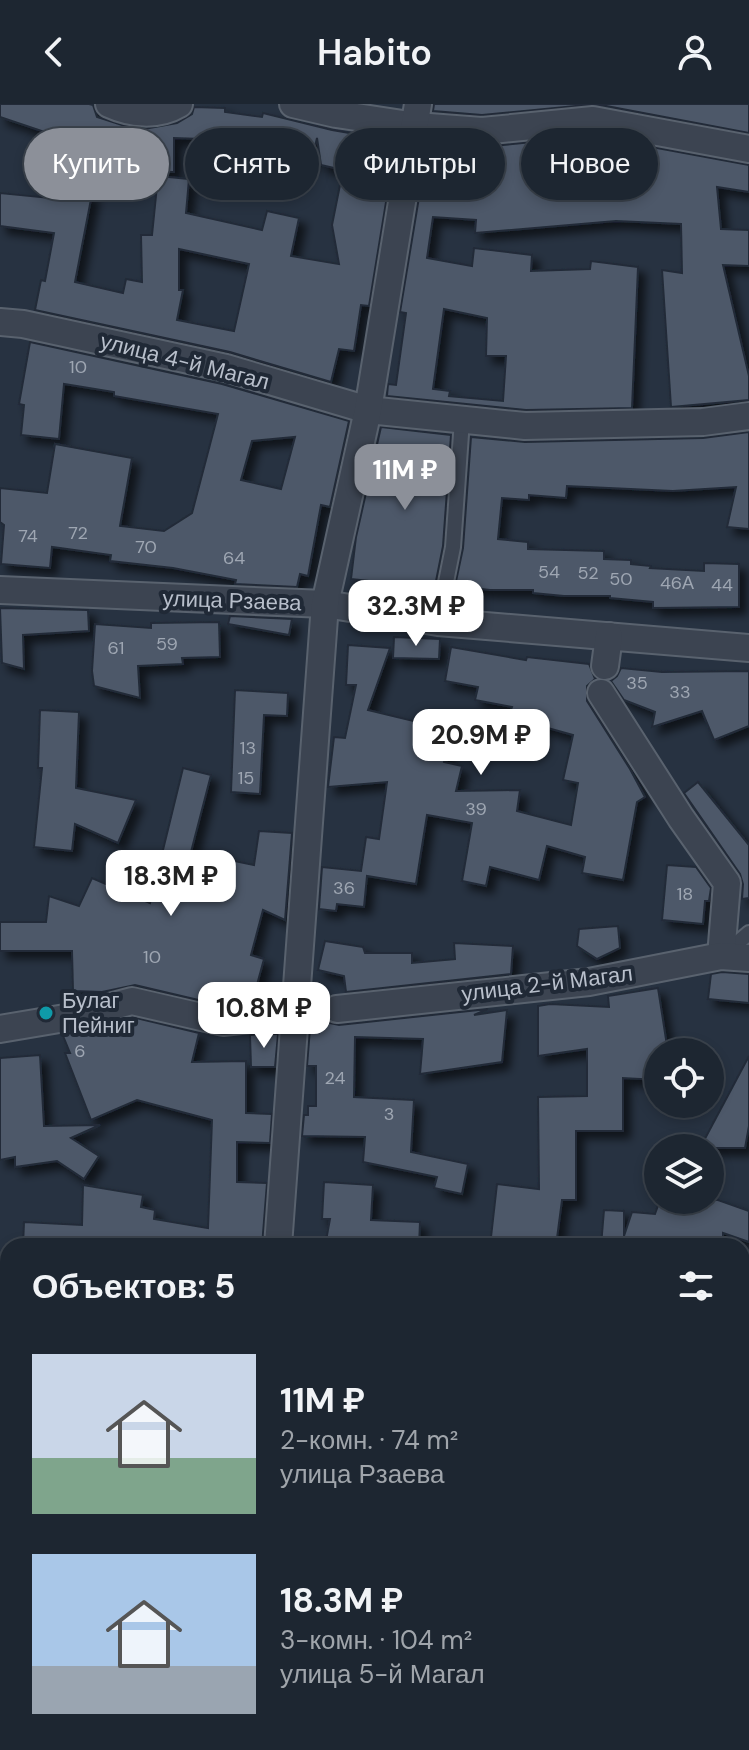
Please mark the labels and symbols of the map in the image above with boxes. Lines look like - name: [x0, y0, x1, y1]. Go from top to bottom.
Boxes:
- street label: улица 4-й Магал: [97, 326, 272, 396]
- house number: 10: [69, 355, 87, 379]
- pin: 11M ₽: [349, 444, 461, 512]
- house number: 72: [68, 521, 88, 545]
- house number: 74: [18, 524, 38, 548]
- house number: 70: [135, 535, 157, 559]
- house number: 64: [223, 546, 245, 570]
- house number: 54: [538, 560, 560, 584]
- house number: 52: [577, 561, 599, 585]
- house number: 50: [609, 567, 633, 591]
- house number: 46А: [660, 571, 694, 595]
- house number: 44: [711, 573, 733, 597]
- pin: 32.3M ₽: [342, 580, 490, 648]
- street label: улица Рзаева: [162, 584, 303, 617]
- house number: 59: [156, 632, 178, 656]
- house number: 61: [108, 636, 124, 660]
- house number: 35: [626, 671, 648, 695]
- house number: 33: [669, 680, 691, 704]
- pin: 20.9M ₽: [407, 709, 555, 777]
- house number: 13: [240, 736, 256, 760]
- house number: 15: [238, 766, 254, 790]
- house number: 39: [465, 797, 487, 821]
- pin: 18.3M ₽: [97, 850, 245, 918]
- house number: 36: [333, 876, 355, 900]
- house number: 18: [677, 882, 693, 906]
- house number: 10: [143, 945, 161, 969]
- street label: улица 2-й Магал: [460, 959, 634, 1008]
- pin: 10.8M ₽: [190, 982, 338, 1050]
- place label: Булаг Пейниг: [62, 986, 135, 1040]
- marker: Булаг Пейниг: [37, 1004, 55, 1022]
- house number: 6: [74, 1039, 86, 1063]
- house number: 24: [325, 1066, 346, 1090]
- house number: 3: [384, 1102, 394, 1126]

